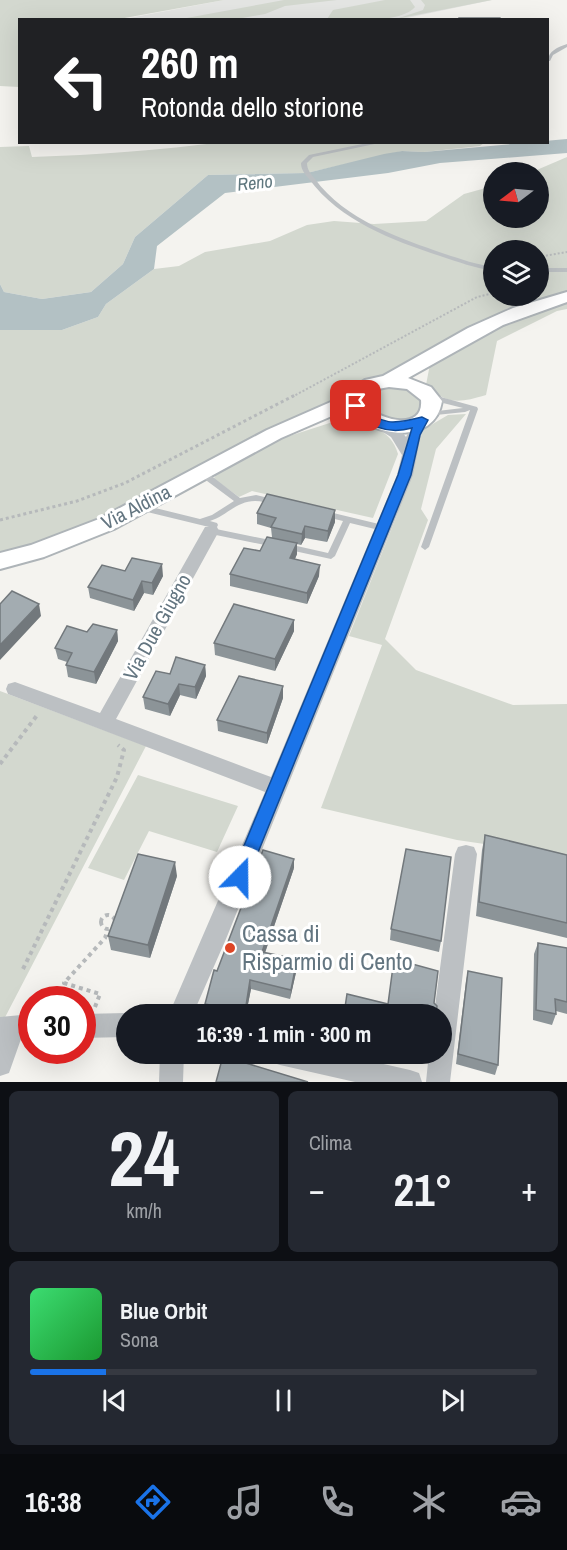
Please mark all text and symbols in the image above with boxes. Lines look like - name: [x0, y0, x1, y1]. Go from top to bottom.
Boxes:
- text: 260 m: [141, 35, 239, 91]
- icon: left: [42, 42, 120, 120]
- text: Rotonda dello storione: [141, 89, 364, 125]
- north arrow: [483, 162, 549, 228]
- map controls: [483, 162, 549, 306]
- water label: Reno: [236, 168, 274, 197]
- button: layers: [483, 240, 549, 306]
- pin: [330, 380, 381, 431]
- icon: arrive: [339, 389, 372, 422]
- street label: Via Aldina: [96, 478, 175, 535]
- street label: Via Due Giugno: [116, 569, 197, 685]
- position arrow: [208, 845, 272, 909]
- place label: Cassa di Risparmio di Cento: [242, 917, 413, 977]
- marker: Cassa di Risparmio di Cento: [223, 941, 237, 955]
- speed limit sign: 30: [18, 986, 96, 1064]
- text: 16:39 · 1 min · 300 m: [197, 1019, 371, 1049]
- text: 24: [108, 1105, 180, 1210]
- text: Clima: [309, 1129, 352, 1156]
- text: 21°: [393, 1159, 453, 1220]
- text: −: [309, 1167, 325, 1211]
- text: +: [521, 1167, 537, 1211]
- text: km/h: [126, 1197, 162, 1224]
- text: Blue Orbit: [120, 1296, 207, 1326]
- text: Sona: [120, 1326, 158, 1353]
- icon: previous: [98, 1384, 131, 1417]
- icon: pause: [267, 1384, 300, 1417]
- icon: next: [436, 1384, 469, 1417]
- icon: directions: [132, 1481, 174, 1523]
- icon: music: [224, 1481, 266, 1523]
- icon: phone: [316, 1481, 358, 1523]
- icon: climate: [408, 1481, 450, 1523]
- icon: car: [500, 1481, 542, 1523]
- text: 16:38: [25, 1484, 82, 1520]

